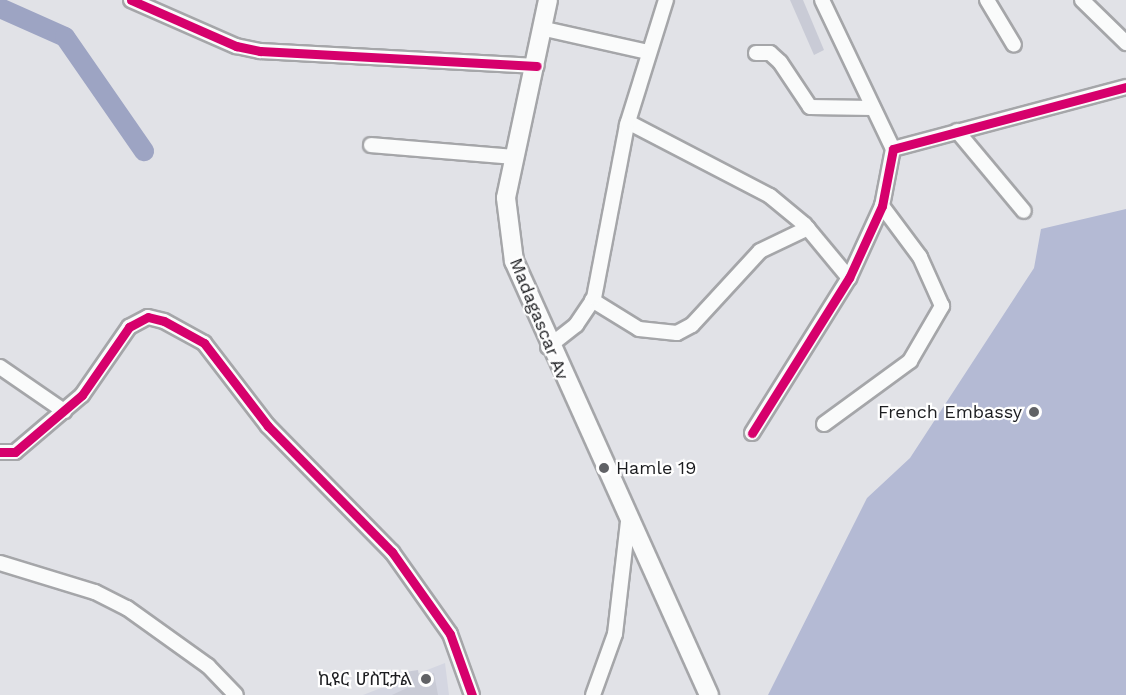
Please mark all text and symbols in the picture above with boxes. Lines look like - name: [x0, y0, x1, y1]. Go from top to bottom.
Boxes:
- street label: Madagascar Av: [505, 254, 573, 384]
- place label: French Embassy: [878, 401, 1022, 423]
- marker: French Embassy: [1027, 405, 1041, 419]
- place label: Hamle 19: [616, 457, 697, 479]
- marker: Hamle 19: [597, 461, 611, 475]
- place label: ኪዩር ሆስፒታል: [318, 668, 412, 690]
- marker: ኪዩር ሆስፒታል: [417, 670, 435, 688]

